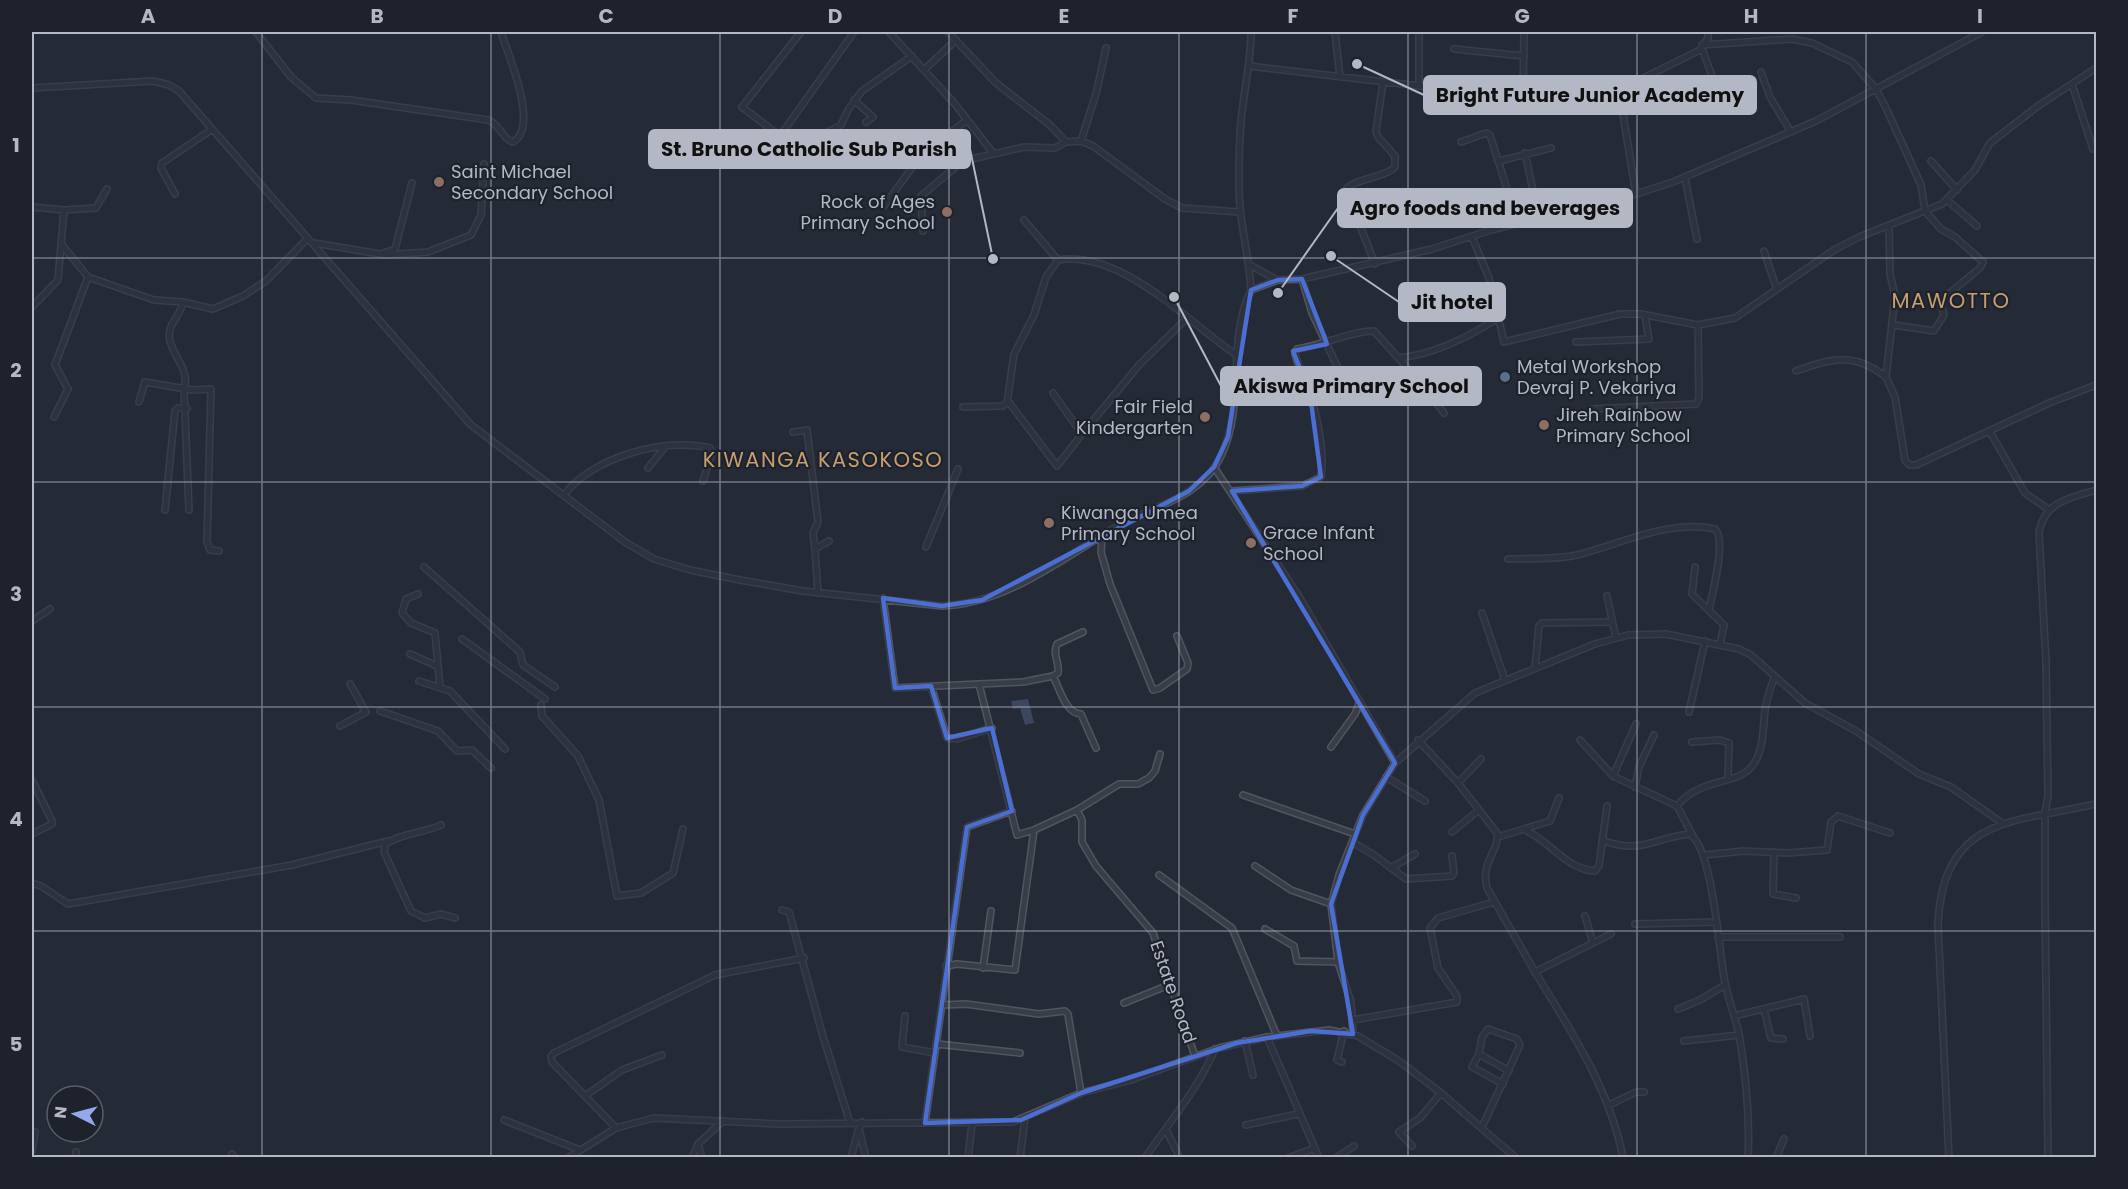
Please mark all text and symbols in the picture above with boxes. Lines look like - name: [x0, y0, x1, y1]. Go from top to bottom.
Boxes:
- text: A: [141, 2, 156, 30]
- text: B: [370, 2, 384, 30]
- text: C: [598, 2, 614, 30]
- text: D: [828, 2, 842, 30]
- text: E: [1059, 2, 1069, 30]
- text: F: [1288, 2, 1299, 30]
- text: G: [1514, 2, 1530, 30]
- text: H: [1744, 2, 1758, 30]
- text: I: [1977, 2, 1983, 30]
- callout: Bright Future Junior Academy: [1424, 76, 1756, 114]
- text: Bright Future Junior Academy: [1436, 81, 1745, 109]
- callout: St. Bruno Catholic Sub Parish: [649, 130, 970, 168]
- text: 1: [12, 131, 20, 159]
- text: St. Bruno Catholic Sub Parish: [661, 135, 957, 163]
- place label: Saint Michael Secondary School: [451, 159, 613, 205]
- marker: Saint Michael Secondary School: [432, 175, 446, 189]
- place label: Rock of Ages Primary School: [801, 189, 935, 235]
- callout: Agro foods and beverages: [1338, 189, 1632, 227]
- text: Agro foods and beverages: [1350, 194, 1620, 222]
- marker: Rock of Ages Primary School: [940, 205, 954, 219]
- callout: Jit hotel: [1399, 283, 1505, 321]
- district label: MAWOTTO: [1892, 286, 2010, 315]
- text: Jit hotel: [1411, 288, 1493, 316]
- place label: Metal Workshop Devraj P. Vekariya: [1517, 354, 1676, 400]
- text: 2: [10, 356, 22, 384]
- callout: Akiswa Primary School: [1221, 367, 1481, 405]
- marker: Metal Workshop Devraj P. Vekariya: [1498, 370, 1512, 384]
- text: Akiswa Primary School: [1233, 372, 1469, 400]
- place label: Fair Field Kindergarten: [1076, 394, 1193, 440]
- place label: Jireh Rainbow Primary School: [1556, 402, 1690, 448]
- marker: Fair Field Kindergarten: [1198, 410, 1212, 424]
- marker: Jireh Rainbow Primary School: [1537, 418, 1551, 432]
- district label: KIWANGA KASOKOSO: [703, 445, 943, 474]
- place label: Kiwanga Umea Primary School: [1061, 500, 1198, 546]
- marker: Kiwanga Umea Primary School: [1042, 516, 1056, 530]
- place label: Grace Infant School: [1263, 520, 1375, 566]
- marker: Grace Infant School: [1244, 536, 1258, 550]
- text: 3: [10, 580, 22, 608]
- text: 4: [9, 805, 23, 833]
- street label: Estate Road: [1144, 937, 1203, 1046]
- text: 5: [10, 1030, 23, 1058]
- north arrow: [45, 1084, 105, 1144]
- text: N: [49, 1105, 73, 1120]

